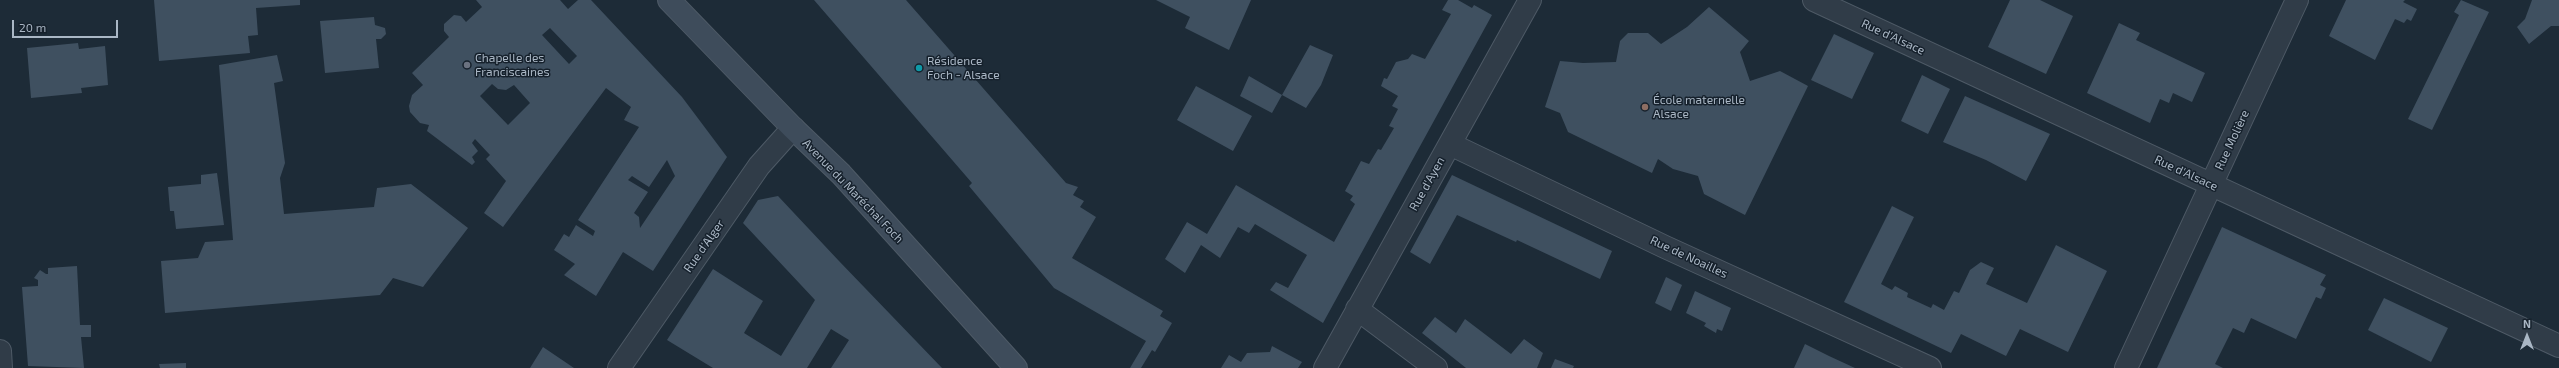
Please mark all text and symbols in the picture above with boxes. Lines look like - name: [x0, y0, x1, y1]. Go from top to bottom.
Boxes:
- scale bar: [14, 12, 120, 38]
- street label: Rue d'Alsace: [1859, 16, 1927, 58]
- text: 20 m: [19, 20, 46, 34]
- place label: Chapelle des Franciscaines: [475, 51, 550, 79]
- place label: Résidence Foch - Alsace: [927, 54, 1000, 82]
- marker: Chapelle des Franciscaines: [462, 60, 472, 70]
- marker: Résidence Foch - Alsace: [914, 63, 924, 73]
- place label: École maternelle Alsace: [1653, 93, 1745, 121]
- marker: École maternelle Alsace: [1640, 102, 1650, 112]
- street label: Rue Molière: [2212, 108, 2252, 172]
- street label: Avenue du Maréchal Foch: [800, 136, 906, 246]
- street label: Rue d'Alsace: [2152, 152, 2220, 194]
- street label: Rue d'Ayen: [1406, 155, 1448, 213]
- street label: Rue d'Alger: [681, 217, 727, 275]
- street label: Rue de Noailles: [1648, 233, 1730, 281]
- north arrow: [2507, 316, 2547, 356]
- text: N: [2523, 317, 2531, 330]

